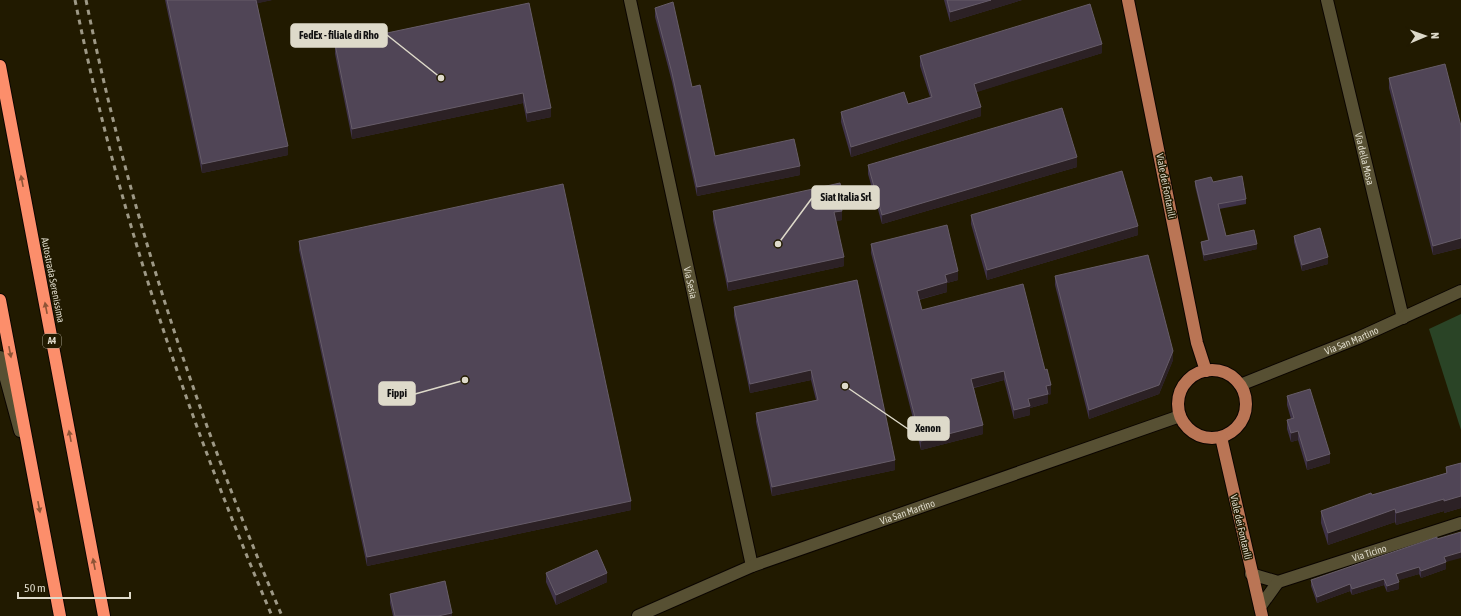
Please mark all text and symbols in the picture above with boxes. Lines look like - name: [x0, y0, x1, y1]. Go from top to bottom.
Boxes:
- north arrow: [1405, 16, 1445, 56]
- callout: FedEx - filiale di Rho: [291, 24, 387, 47]
- text: FedEx - filiale di Rho: [299, 29, 379, 41]
- text: N: [1429, 32, 1441, 39]
- street label: Via della Mosa: [1353, 131, 1377, 186]
- street label: Viale dei Fontanili: [1154, 152, 1178, 220]
- one-way arrow: [18, 175, 24, 187]
- callout: Siat Italia Srl: [812, 186, 879, 209]
- text: Siat Italia Srl: [821, 191, 873, 203]
- street label: Autostrada Serenissima: [39, 237, 67, 324]
- street label: Via Sesia: [682, 265, 700, 300]
- one-way arrow: [43, 302, 49, 315]
- street label: Via San Martino: [1323, 324, 1380, 356]
- road number: A4: [43, 334, 61, 348]
- one-way arrow: [7, 346, 13, 358]
- callout: Fippi: [379, 382, 415, 405]
- text: Fippi: [387, 387, 407, 399]
- callout: Xenon: [908, 417, 949, 440]
- text: Xenon: [914, 422, 941, 434]
- one-way arrow: [67, 430, 73, 442]
- street label: Viale dei Fontanili: [1228, 493, 1254, 561]
- street label: Via San Martino: [878, 497, 936, 526]
- one-way arrow: [36, 501, 42, 513]
- street label: Via Ticino: [1351, 542, 1388, 563]
- one-way arrow: [91, 558, 97, 570]
- scale bar: [18, 574, 130, 600]
- text: 50 m: [24, 581, 46, 595]

